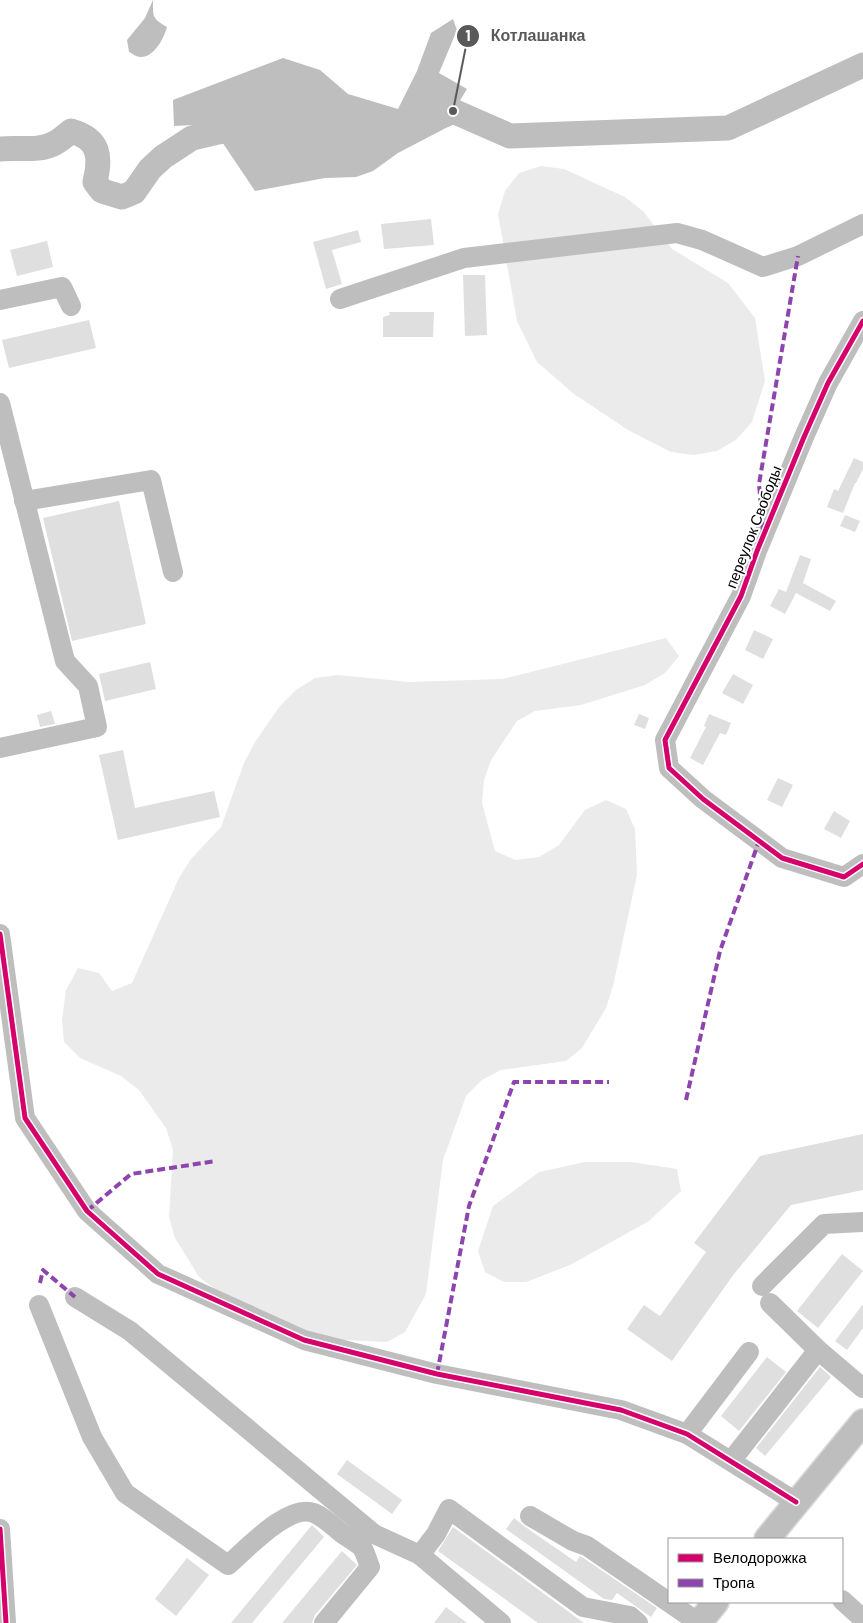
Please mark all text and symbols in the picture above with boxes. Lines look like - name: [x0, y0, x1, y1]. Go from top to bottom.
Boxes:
- callout: Котлашанка: [456, 20, 595, 51]
- text: Котлашанка: [491, 25, 585, 44]
- text: 1: [465, 26, 471, 44]
- street label: переулок Свободы: [721, 463, 785, 591]
- legend: [668, 1538, 843, 1603]
- text: Велодорожка: [713, 1548, 807, 1566]
- text: Тропа: [713, 1573, 755, 1591]

